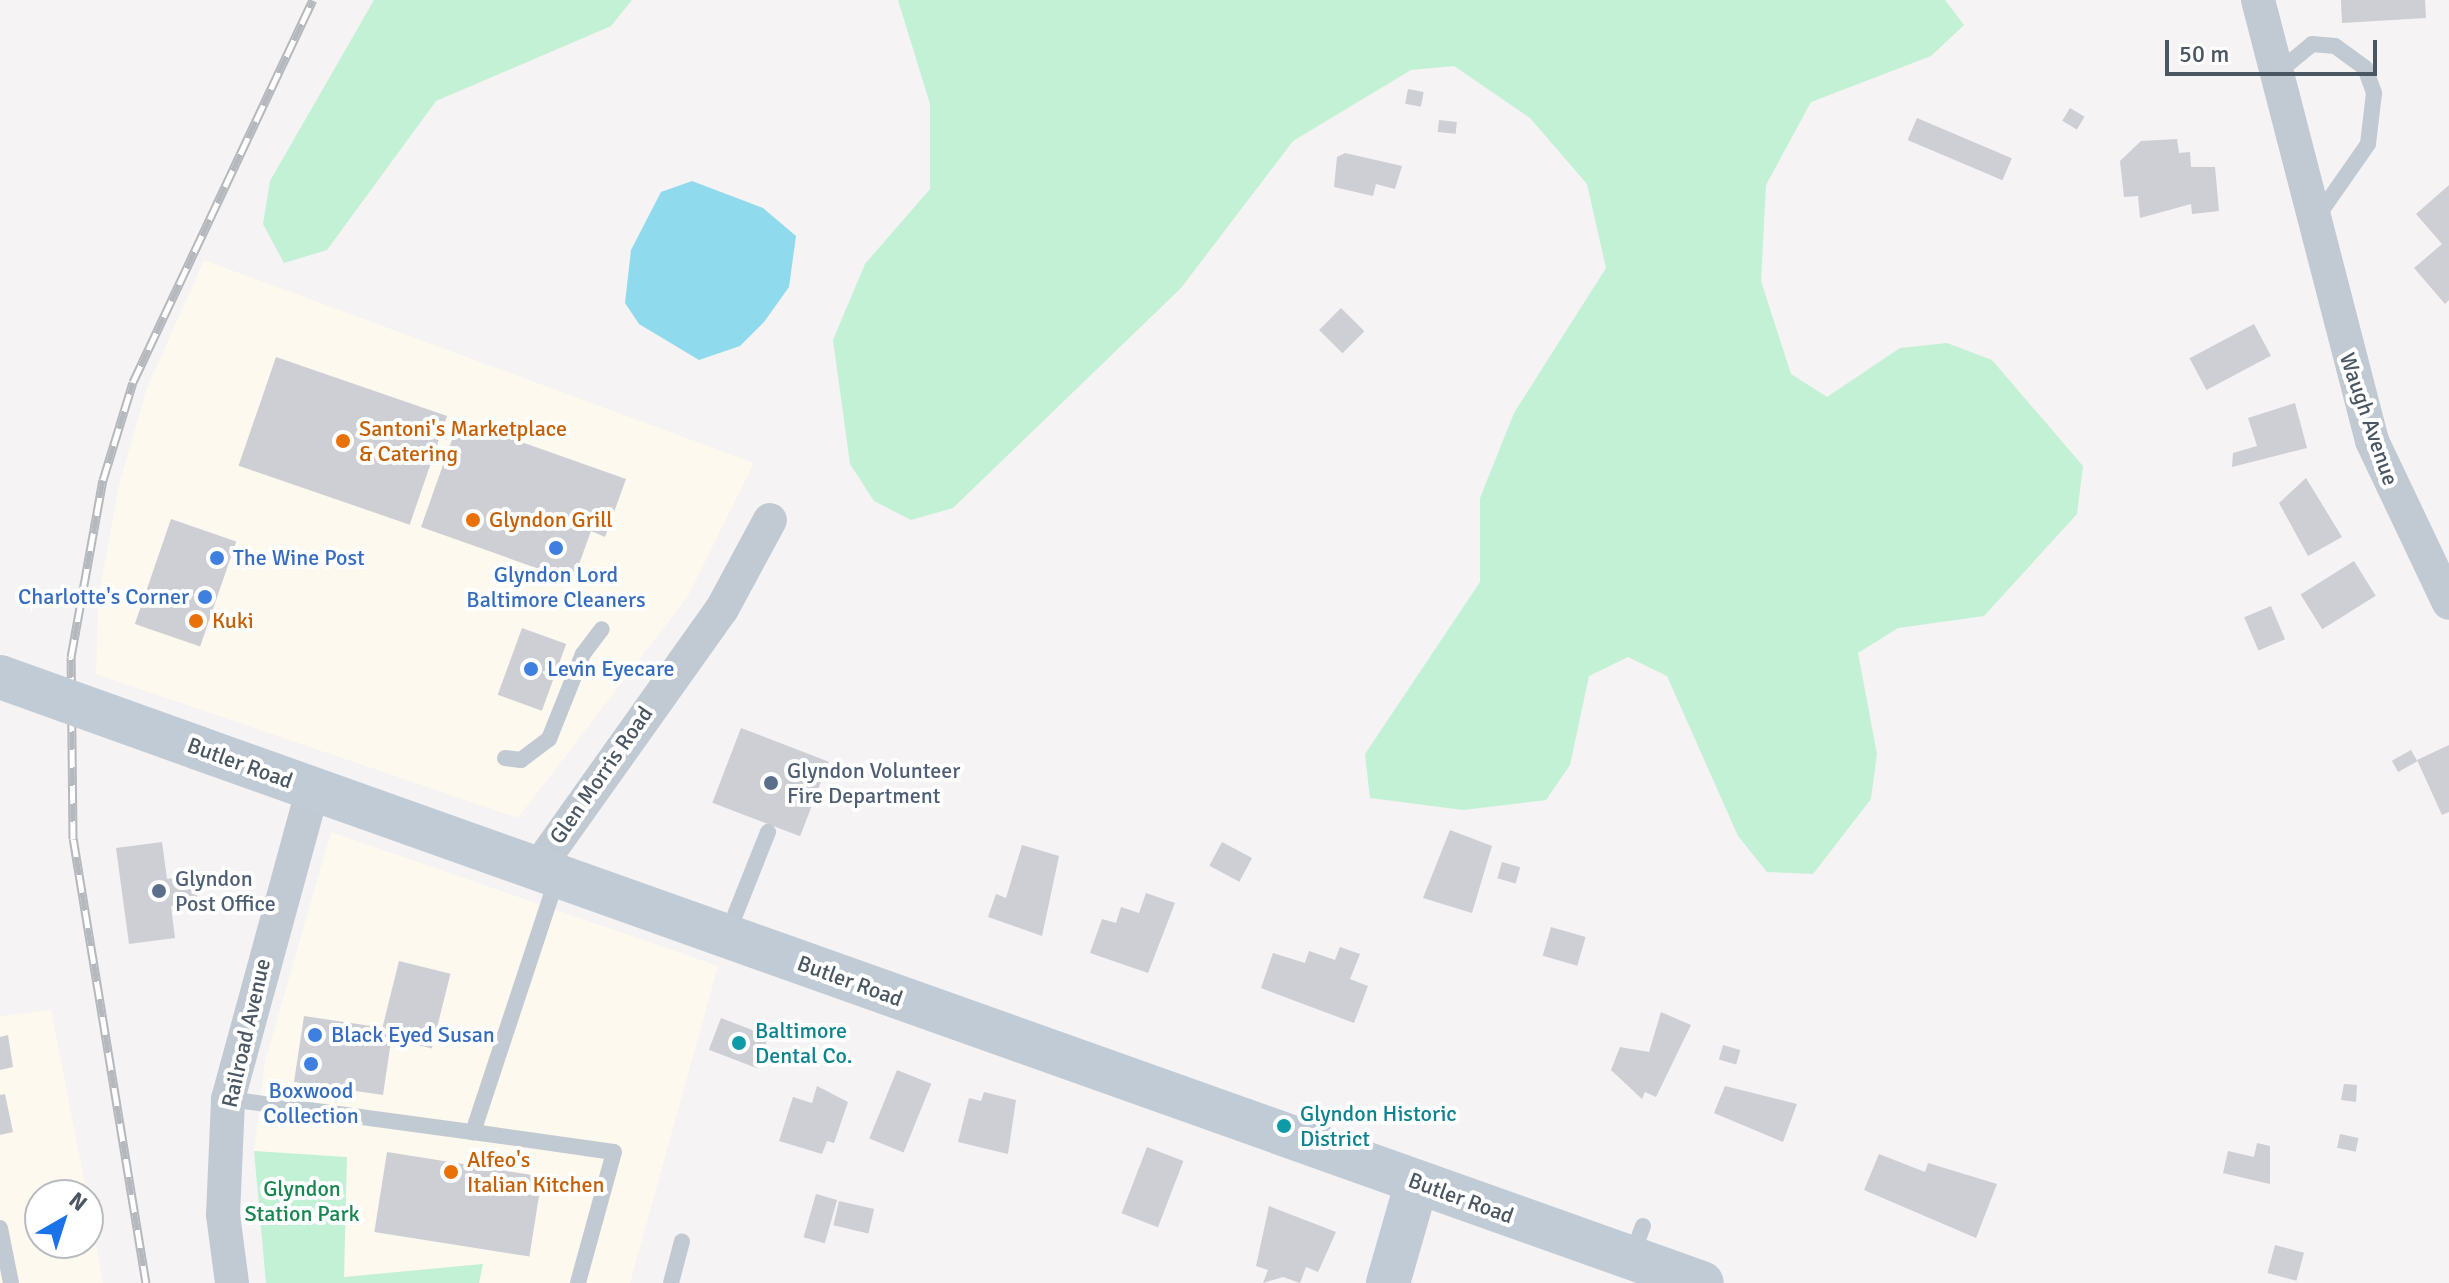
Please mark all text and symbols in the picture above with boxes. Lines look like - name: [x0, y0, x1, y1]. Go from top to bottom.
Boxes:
- scale bar: [2169, 24, 2381, 74]
- text: 50 m: [2179, 39, 2229, 69]
- street label: Waugh Avenue: [2334, 349, 2404, 489]
- place label: Santoni's Marketplace & Catering: [359, 415, 567, 466]
- marker: Santoni's Marketplace & Catering: [334, 432, 352, 450]
- place label: Glyndon Grill: [489, 507, 613, 533]
- marker: Glyndon Grill: [464, 511, 482, 529]
- marker: Glyndon Lord Baltimore Cleaners: [547, 539, 565, 557]
- place label: The Wine Post: [233, 545, 365, 571]
- marker: The Wine Post: [208, 549, 226, 567]
- place label: Glyndon Lord Baltimore Cleaners: [466, 561, 646, 612]
- place label: Charlotte's Corner: [18, 584, 189, 610]
- marker: Charlotte's Corner: [196, 588, 214, 606]
- place label: Kuki: [212, 608, 254, 634]
- marker: Kuki: [187, 612, 205, 630]
- place label: Levin Eyecare: [547, 656, 675, 682]
- marker: Levin Eyecare: [522, 660, 540, 678]
- street label: Glen Morris Road: [544, 701, 658, 849]
- street label: Butler Road: [184, 732, 296, 794]
- place label: Glyndon Volunteer Fire Department: [787, 757, 960, 808]
- marker: Glyndon Volunteer Fire Department: [762, 774, 780, 792]
- place label: Glyndon Post Office: [175, 865, 276, 916]
- marker: Glyndon Post Office: [150, 882, 168, 900]
- street label: Butler Road: [794, 950, 906, 1012]
- street label: Railroad Avenue: [216, 956, 276, 1110]
- place label: Baltimore Dental Co.: [755, 1017, 853, 1068]
- place label: Black Eyed Susan: [331, 1022, 495, 1048]
- marker: Black Eyed Susan: [306, 1026, 324, 1044]
- marker: Baltimore Dental Co.: [730, 1034, 748, 1052]
- marker: Boxwood Collection: [302, 1055, 320, 1073]
- place label: Boxwood Collection: [263, 1077, 359, 1128]
- place label: Glyndon Historic District: [1300, 1100, 1457, 1152]
- marker: Glyndon Historic District: [1275, 1117, 1293, 1135]
- place label: Alfeo's Italian Kitchen: [467, 1146, 604, 1198]
- marker: Alfeo's Italian Kitchen: [442, 1163, 460, 1181]
- street label: Butler Road: [1405, 1167, 1517, 1229]
- park label: Glyndon Station Park: [244, 1175, 360, 1226]
- north arrow: [24, 1179, 104, 1259]
- text: N: [64, 1186, 93, 1217]

